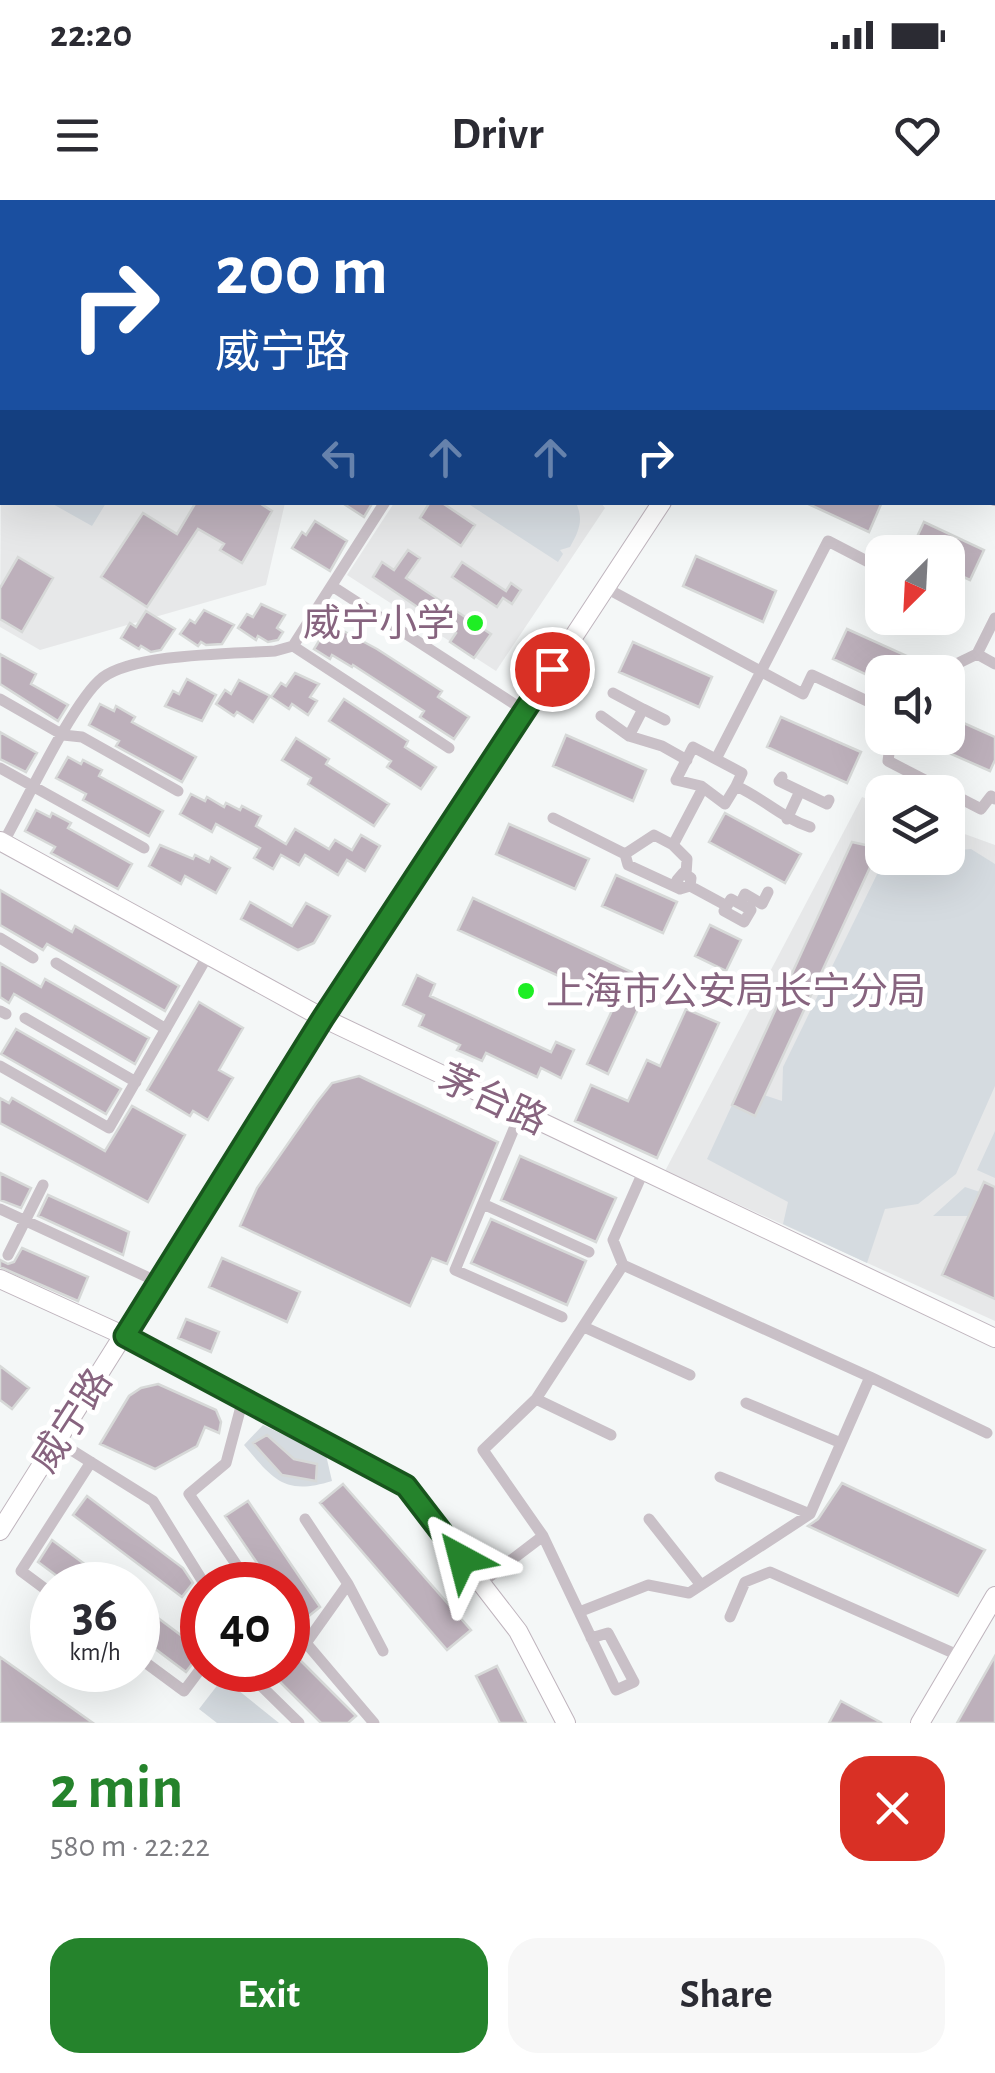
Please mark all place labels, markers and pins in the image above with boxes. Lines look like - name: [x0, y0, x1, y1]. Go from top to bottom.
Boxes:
- place label: 威宁小学: [303, 603, 455, 644]
- marker: 威宁小学: [464, 612, 486, 634]
- pin: [510, 627, 595, 712]
- place label: 上海市公安局长宁分局: [546, 971, 926, 1012]
- marker: 上海市公安局长宁分局: [515, 980, 537, 1002]

